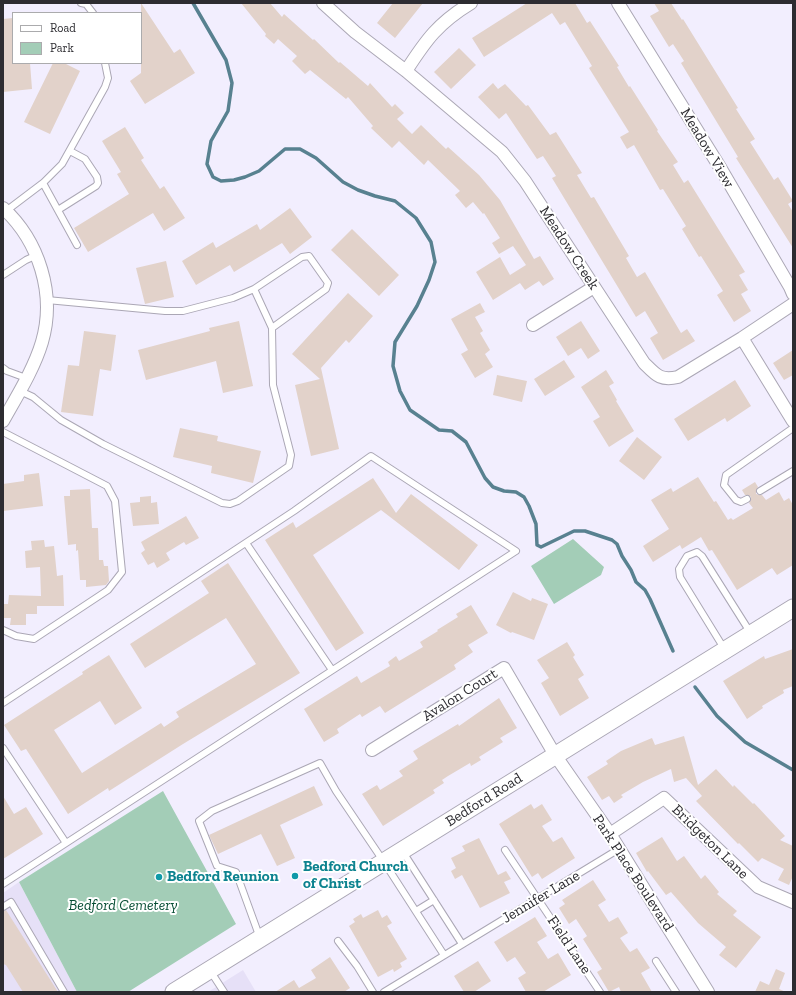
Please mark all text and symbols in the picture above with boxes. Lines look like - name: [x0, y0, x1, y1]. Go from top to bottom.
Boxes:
- legend: [12, 12, 142, 64]
- text: Road: [50, 21, 76, 35]
- text: Park: [50, 41, 74, 55]
- street label: Meadow View: [676, 105, 738, 191]
- street label: Meadow Creek: [535, 203, 603, 293]
- street label: Avalon Court: [419, 665, 501, 725]
- street label: Bedford Road: [442, 769, 526, 831]
- street label: Bridgeton Lane: [668, 801, 752, 883]
- street label: Park Place Boulevard: [588, 811, 678, 935]
- place label: Bedford Church of Christ: [303, 858, 409, 893]
- street label: Jennifer Lane: [499, 867, 583, 927]
- place label: Bedford Reunion: [167, 868, 279, 886]
- marker: Bedford Church of Christ: [290, 871, 300, 881]
- marker: Bedford Reunion: [154, 872, 164, 882]
- park label: Bedford Cemetery: [69, 897, 177, 915]
- street label: Field Lane: [543, 912, 595, 978]

